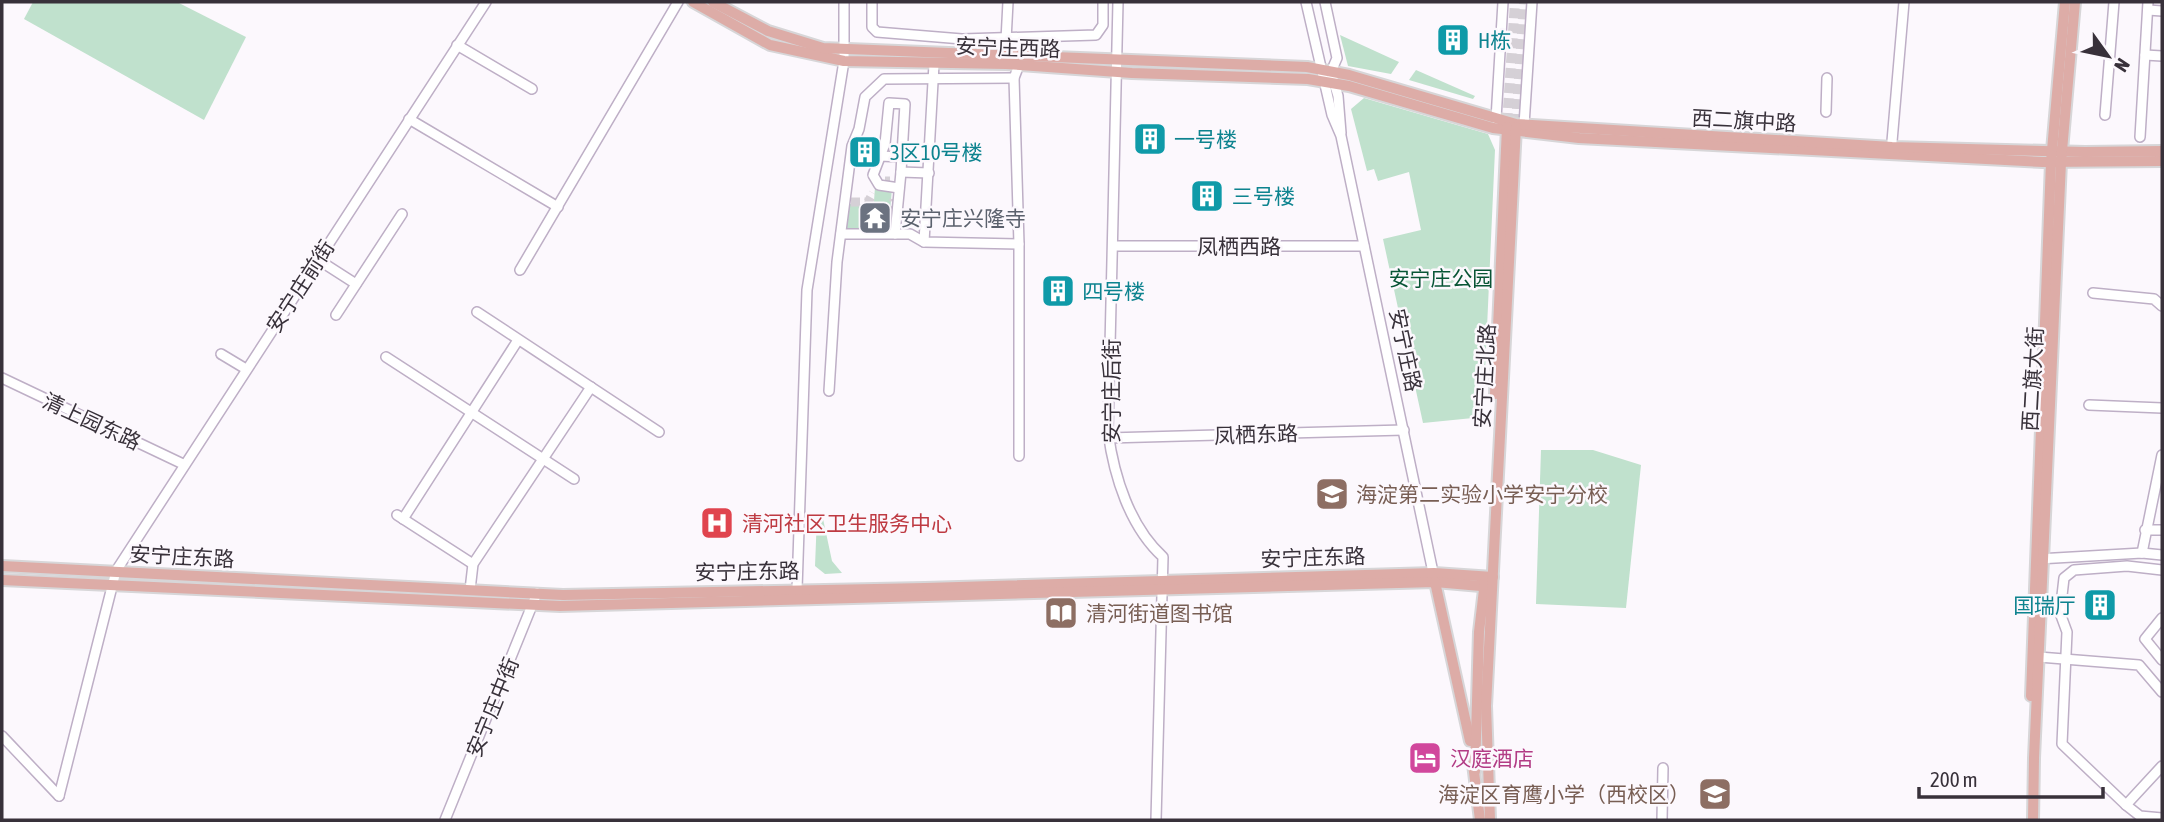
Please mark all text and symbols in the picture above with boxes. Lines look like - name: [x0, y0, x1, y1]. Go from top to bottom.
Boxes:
- building icon: H栋: [1434, 21, 1472, 59]
- north arrow: [2073, 21, 2143, 91]
- place label: H栋: [1478, 28, 1511, 52]
- street label: 安宁庄西路: [955, 33, 1061, 61]
- text: N: [2110, 55, 2135, 76]
- street label: 西二旗中路: [1691, 105, 1797, 135]
- building icon: 一号楼: [1131, 120, 1169, 158]
- place label: 一号楼: [1174, 127, 1237, 151]
- building icon: 3区10号楼: [846, 133, 884, 171]
- place label: 3区10号楼: [890, 140, 983, 164]
- building icon: 三号楼: [1188, 177, 1226, 215]
- place label: 三号楼: [1232, 184, 1295, 208]
- temple icon: 安宁庄兴隆寺: [856, 199, 894, 237]
- place label: 安宁庄兴隆寺: [900, 206, 1026, 230]
- street label: 凤栖西路: [1197, 234, 1281, 258]
- street label: 安宁庄前街: [261, 235, 339, 337]
- park label: 安宁庄公园: [1389, 266, 1494, 290]
- building icon: 四号楼: [1039, 272, 1077, 310]
- place label: 四号楼: [1082, 279, 1145, 303]
- street label: 安宁庄路: [1386, 306, 1426, 394]
- street label: 安宁庄北路: [1469, 323, 1499, 429]
- street label: 西二旗大街: [2017, 326, 2047, 432]
- street label: 安宁庄后街: [1099, 339, 1123, 444]
- street label: 清上园东路: [39, 388, 145, 454]
- street label: 凤栖东路: [1214, 421, 1298, 447]
- school or university icon: 海淀第二实验小学安宁分校: [1313, 475, 1351, 513]
- place label: 海淀第二实验小学安宁分校: [1356, 482, 1608, 506]
- hospital icon: 清河社区卫生服务中心: [698, 504, 736, 542]
- place label: 清河社区卫生服务中心: [742, 511, 952, 535]
- street label: 安宁庄东路: [129, 541, 235, 571]
- street label: 安宁庄东路: [1260, 543, 1366, 571]
- street label: 安宁庄东路: [694, 558, 800, 584]
- building icon: 国瑞厅: [2081, 586, 2119, 624]
- place label: 国瑞厅: [2013, 593, 2076, 617]
- library icon: 清河街道图书馆: [1042, 594, 1080, 632]
- place label: 清河街道图书馆: [1086, 601, 1233, 625]
- street label: 安宁庄中街: [461, 654, 523, 760]
- hotel icon: 汉庭酒店: [1406, 739, 1444, 777]
- place label: 汉庭酒店: [1450, 746, 1534, 770]
- scale bar: [1919, 756, 2103, 800]
- text: 200 m: [1930, 767, 1978, 791]
- school or university icon: 海淀区育鹰小学（西校区）: [1696, 775, 1734, 813]
- place label: 海淀区育鹰小学（西校区）: [1438, 782, 1690, 806]

